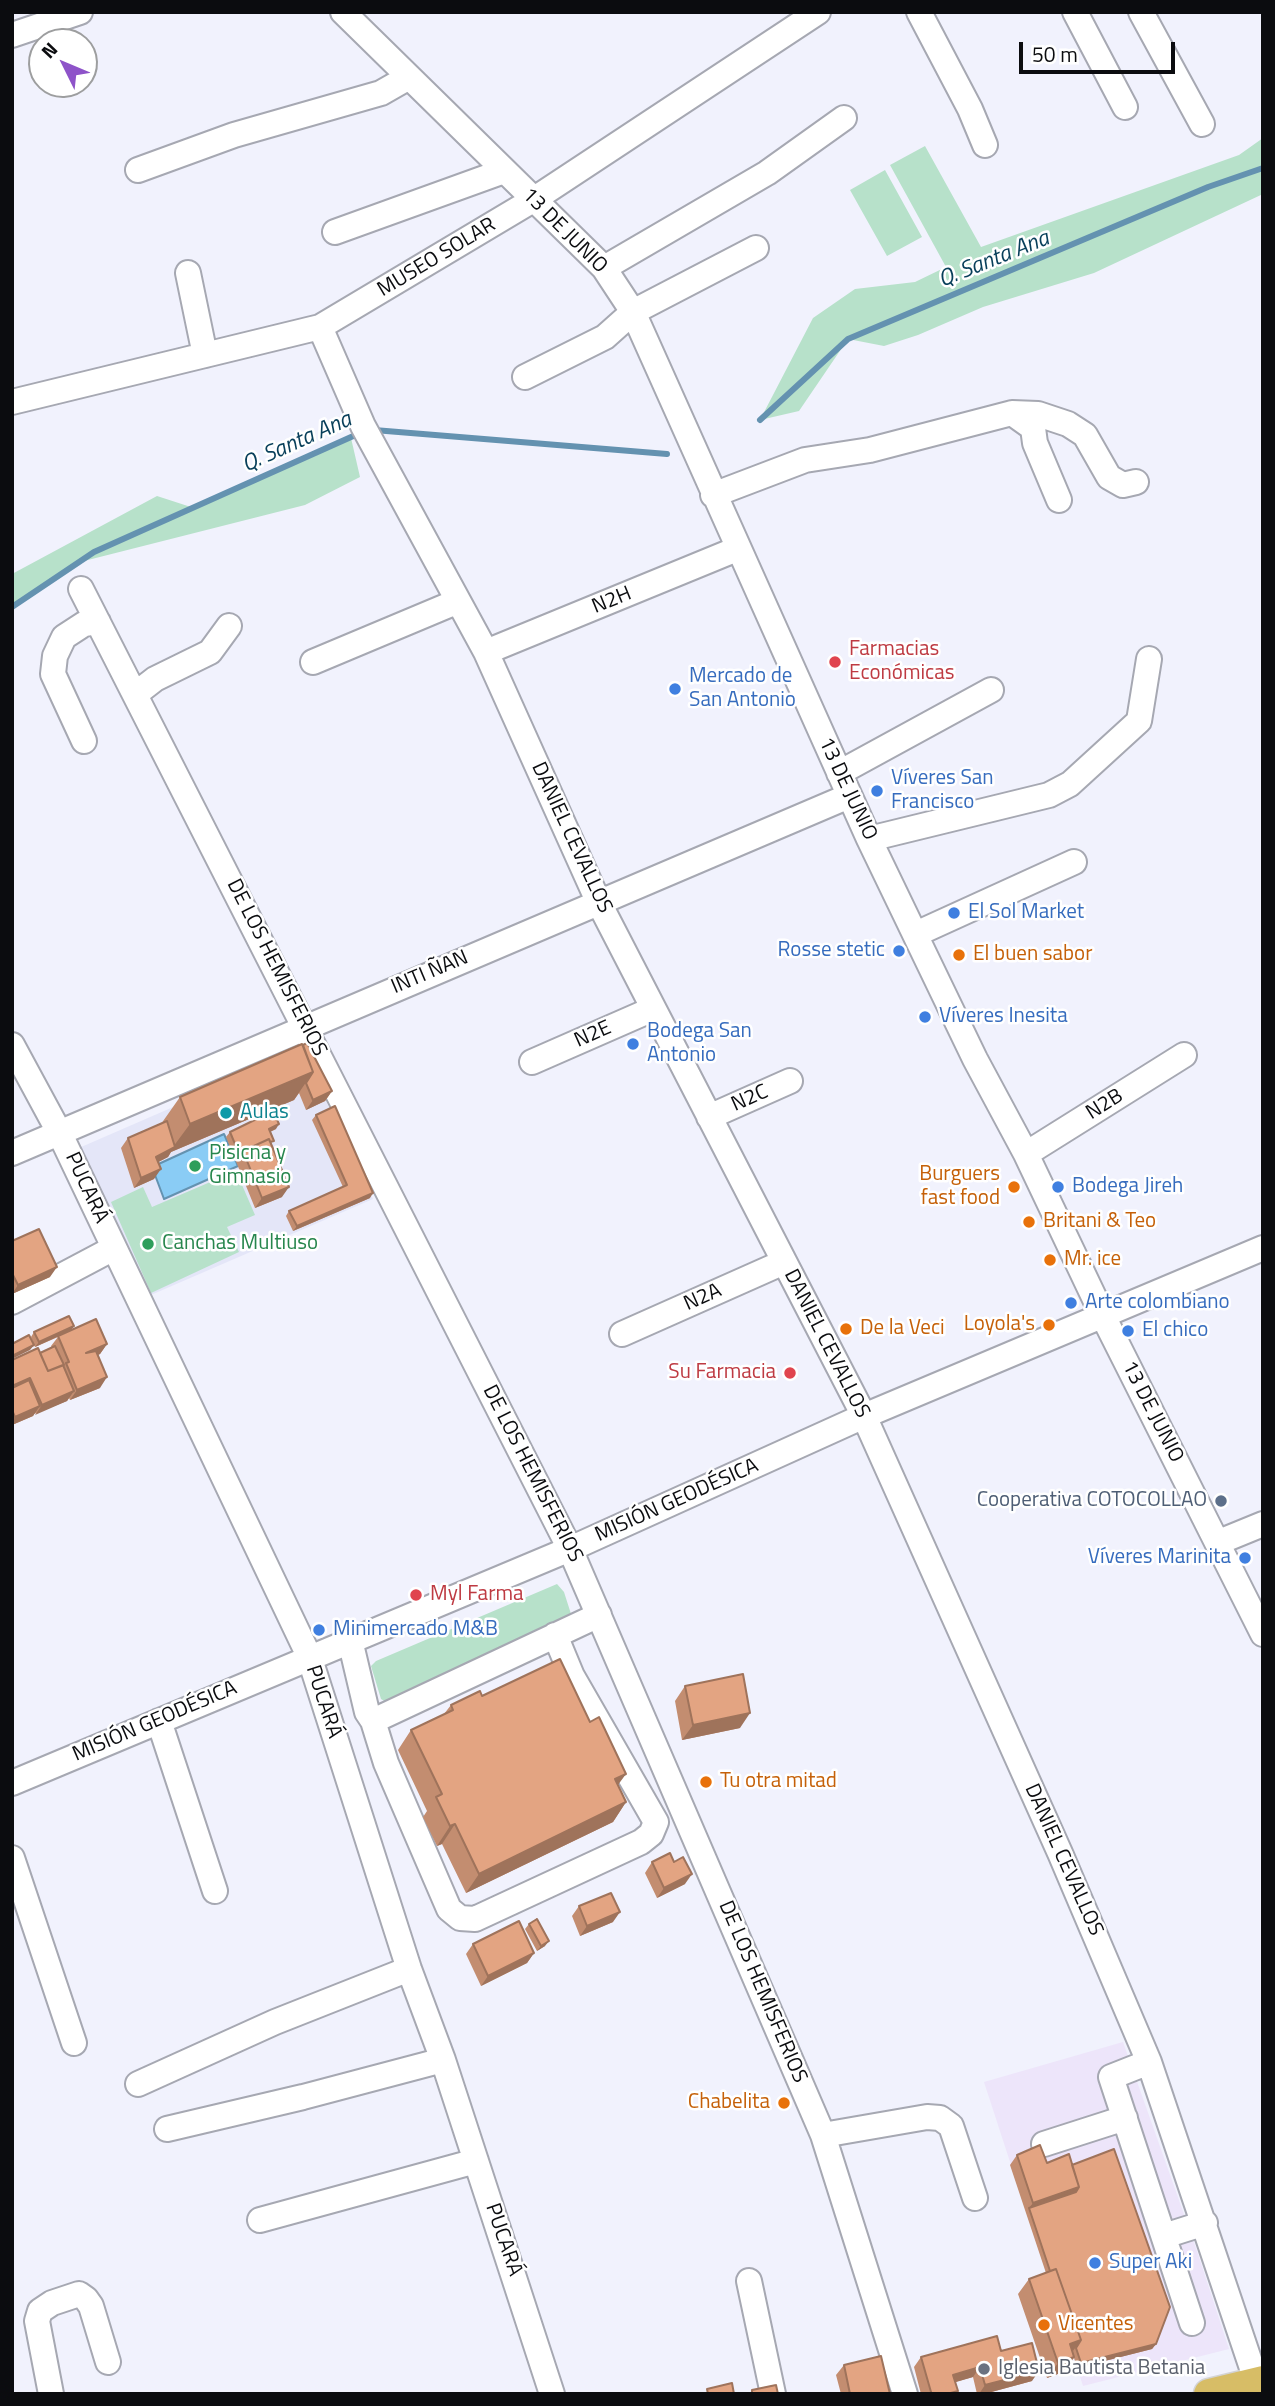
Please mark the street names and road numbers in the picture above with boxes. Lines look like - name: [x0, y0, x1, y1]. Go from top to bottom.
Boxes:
- street label: 13 DE JUNIO: [516, 183, 612, 279]
- street label: MUSEO SOLAR: [373, 213, 501, 303]
- street label: N2H: [589, 582, 635, 620]
- street label: 13 DE JUNIO: [812, 733, 882, 845]
- street label: DANIEL CEVALLOS: [525, 759, 617, 917]
- street label: DE LOS HEMISFERIOS: [220, 875, 332, 1061]
- street label: INTI ÑAN: [388, 946, 472, 1000]
- street label: N2E: [571, 1016, 615, 1054]
- street label: N2C: [728, 1080, 772, 1118]
- street label: N2B: [1082, 1084, 1128, 1126]
- street label: PUCARÁ: [59, 1149, 113, 1227]
- street label: DANIEL CEVALLOS: [778, 1265, 874, 1423]
- street label: N2A: [680, 1279, 726, 1317]
- street label: 13 DE JUNIO: [1116, 1357, 1188, 1467]
- street label: DE LOS HEMISFERIOS: [476, 1381, 588, 1567]
- street label: MISIÓN GEODÉSICA: [592, 1454, 762, 1548]
- street label: PUCARÁ: [299, 1662, 347, 1742]
- street label: MISIÓN GEODÉSICA: [69, 1676, 241, 1768]
- street label: DANIEL CEVALLOS: [1018, 1780, 1108, 1940]
- street label: DE LOS HEMISFERIOS: [712, 1897, 812, 2087]
- street label: PUCARÁ: [479, 2200, 527, 2280]

